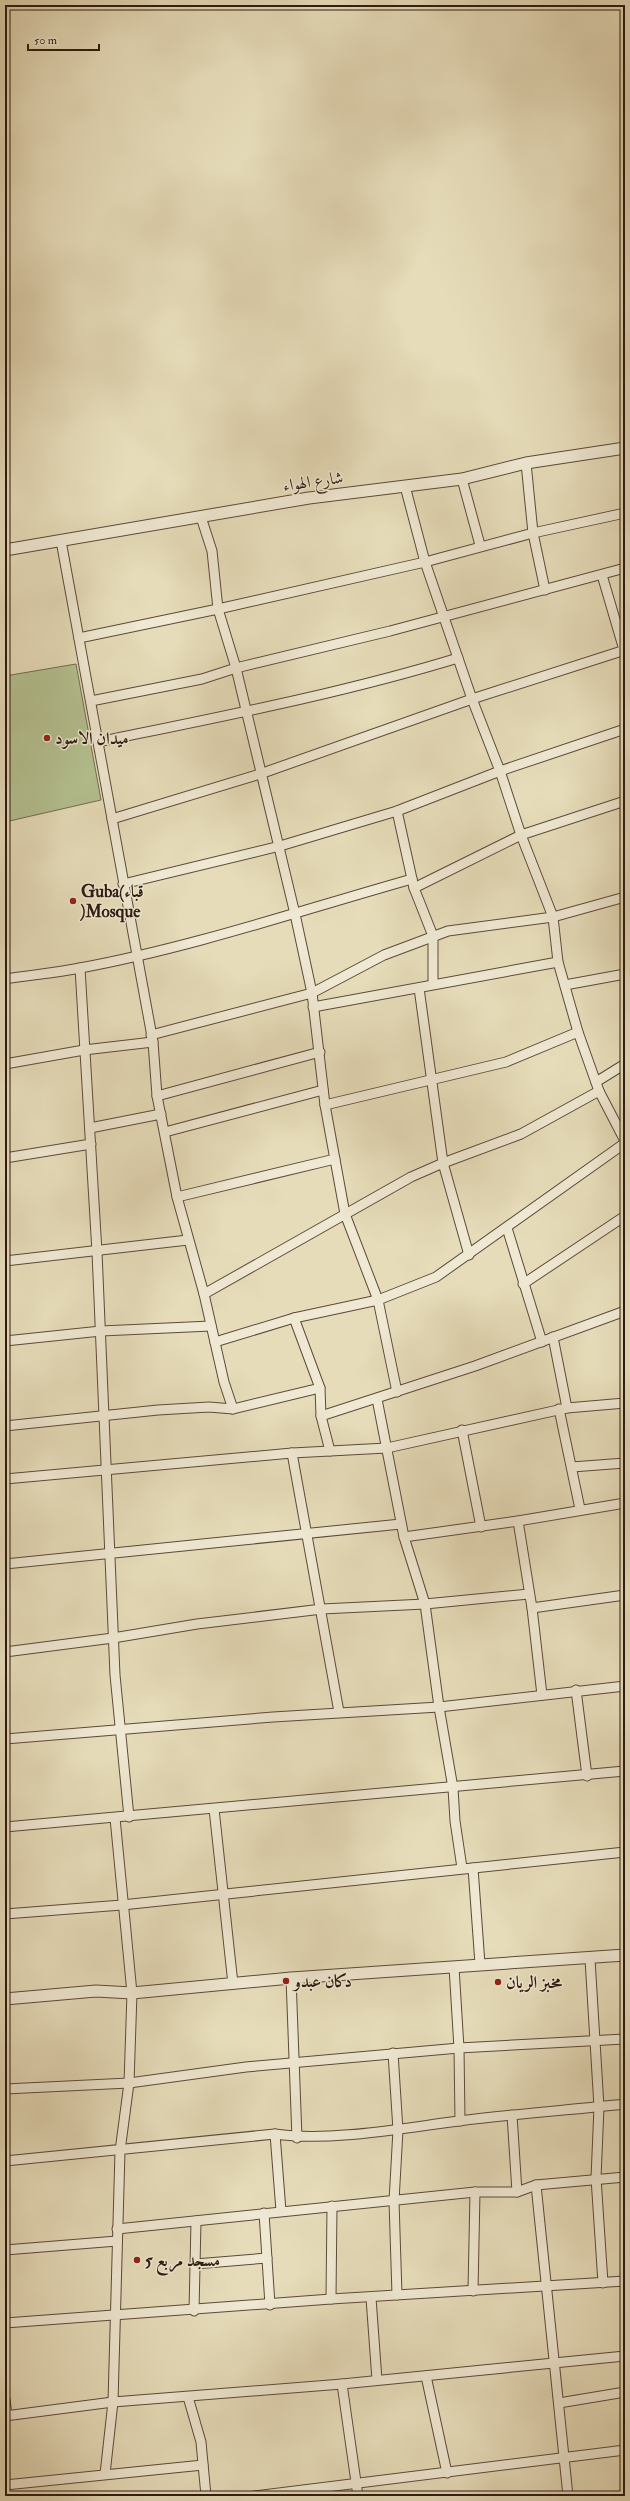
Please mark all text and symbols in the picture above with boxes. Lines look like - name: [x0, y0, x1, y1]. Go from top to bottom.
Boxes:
- scale bar: [28, 26, 99, 52]
- text: 50 m: [34, 33, 58, 48]
- street label: شارع الهواء: [282, 467, 345, 499]
- place label: ميدان الاسود: [55, 728, 129, 749]
- marker: ميدان الاسود: [42, 733, 52, 743]
- place label: Guba(قباء )Mosque: [80, 881, 144, 923]
- marker: Guba(قباء )Mosque: [68, 896, 78, 906]
- place label: دكان عبدو: [292, 1971, 352, 1992]
- place label: مخبز الريان: [506, 1972, 563, 1993]
- marker: دكان عبدو: [281, 1976, 291, 1986]
- marker: مخبز الريان: [493, 1977, 503, 1987]
- place label: مسجد مربع 5: [145, 2250, 220, 2276]
- marker: مسجد مربع 5: [132, 2255, 142, 2265]

